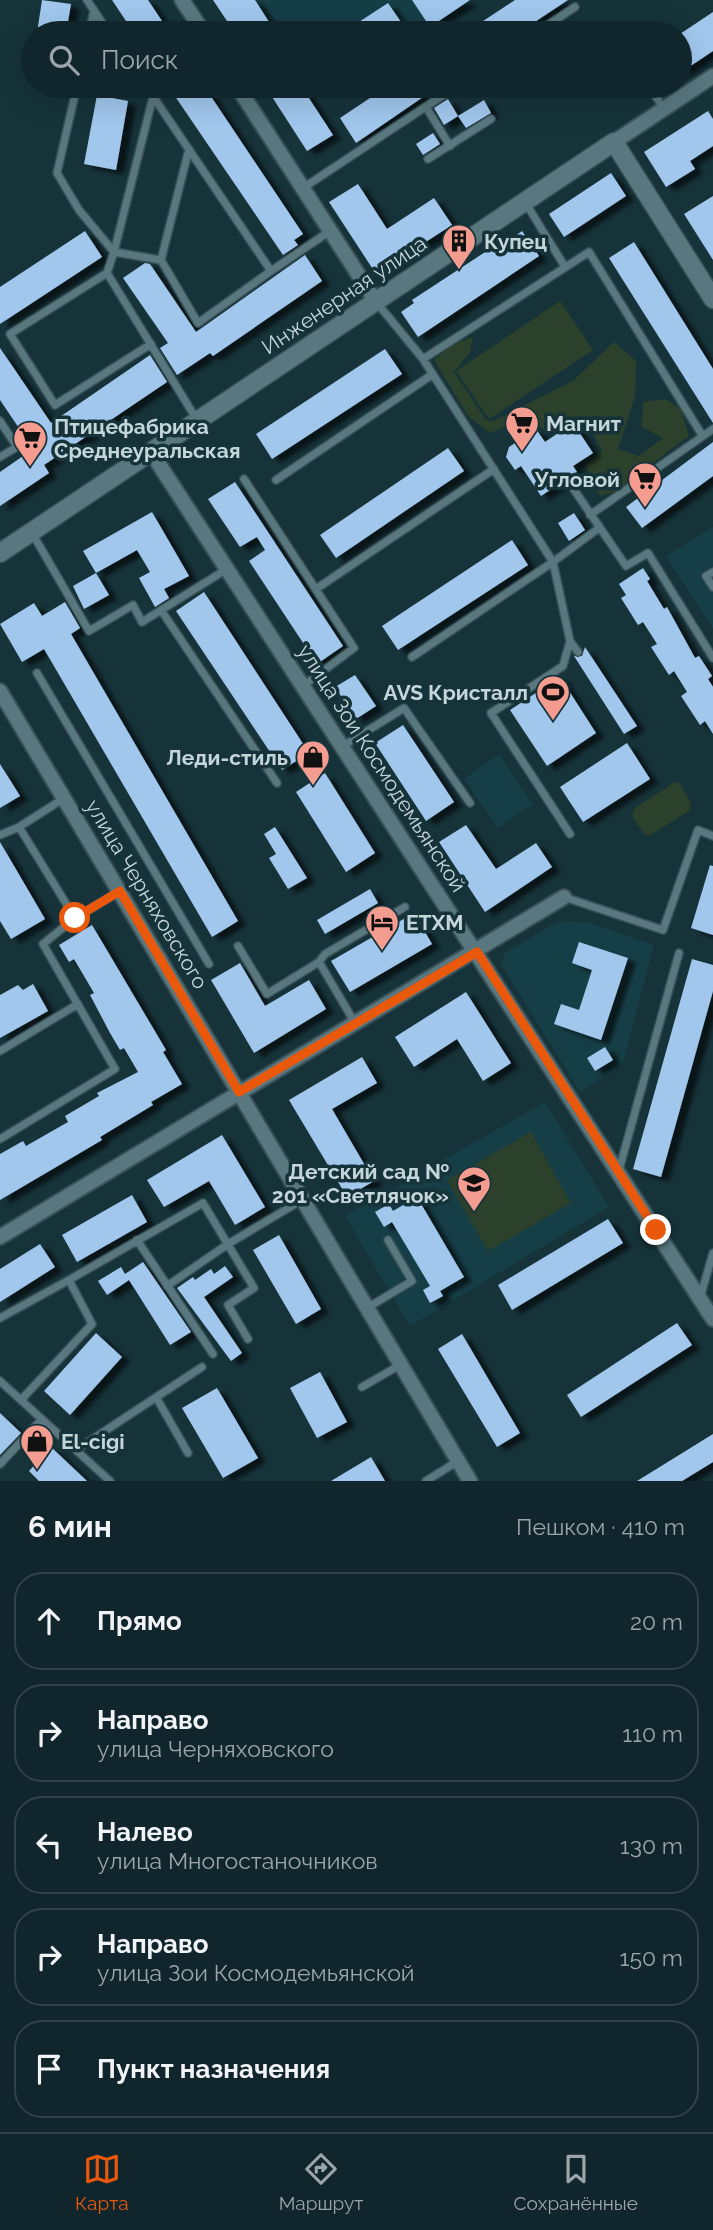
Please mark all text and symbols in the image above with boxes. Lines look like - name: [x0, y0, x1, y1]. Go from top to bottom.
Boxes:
- search box: [21, 21, 692, 98]
- icon: search: [45, 41, 83, 79]
- text: Поиск: [101, 45, 178, 75]
- building icon: Купец: [440, 222, 478, 271]
- place label: Купец: [484, 229, 547, 254]
- street label: Инженерная улица: [257, 231, 431, 359]
- supermarket icon: Магнит: [503, 404, 541, 453]
- place label: Магнит: [546, 411, 622, 436]
- place label: Птицефабрика Среднеуральская: [54, 414, 241, 463]
- supermarket icon: Птицефабрика Среднеуральская: [11, 419, 49, 468]
- supermarket icon: Угловой: [626, 460, 664, 509]
- place label: Угловой: [534, 467, 620, 492]
- street label: улица Зои Космодемьянской: [293, 640, 471, 896]
- sports icon: AVS Кристалл: [534, 673, 572, 722]
- place label: AVS Кристалл: [384, 680, 528, 705]
- shop icon: Леди-стиль: [294, 738, 332, 787]
- place label: Леди-стиль: [166, 745, 288, 770]
- street label: улица Черняховского: [81, 795, 213, 993]
- route start: [59, 902, 90, 933]
- hotel icon: ЕТХМ: [363, 903, 401, 952]
- place label: ЕТХМ: [406, 910, 463, 935]
- place label: Детский сад № 201 «Светлячок»: [272, 1159, 449, 1208]
- school or university icon: Детский сад № 201 «Светлячок»: [455, 1164, 493, 1213]
- route end: [640, 1214, 671, 1245]
- shop icon: El-cigi: [18, 1422, 56, 1471]
- place label: El-cigi: [61, 1429, 125, 1454]
- text: 6 мин: [28, 1509, 112, 1544]
- text: Пешком · 410 m: [516, 1513, 685, 1540]
- icon: ahead: [30, 1602, 68, 1640]
- text: Прямо: [97, 1606, 182, 1636]
- text: 20 m: [630, 1608, 683, 1635]
- text: Направо: [97, 1705, 208, 1735]
- icon: right: [30, 1714, 68, 1752]
- text: 110 m: [622, 1720, 683, 1747]
- text: улица Черняховского: [97, 1735, 334, 1762]
- text: Налево: [97, 1817, 193, 1847]
- icon: left: [30, 1826, 68, 1864]
- text: 130 m: [620, 1832, 683, 1859]
- text: улица Многостаночников: [97, 1847, 378, 1874]
- text: Направо: [97, 1929, 208, 1959]
- icon: right: [30, 1938, 68, 1976]
- text: 150 m: [620, 1944, 683, 1971]
- text: улица Зои Космодемьянской: [97, 1959, 415, 1986]
- icon: arrive: [30, 2050, 68, 2088]
- text: Пункт назначения: [97, 2054, 330, 2084]
- tab: Карта: [75, 2150, 129, 2214]
- tab: Маршрут: [279, 2150, 363, 2214]
- tab: Сохранённые: [513, 2150, 638, 2214]

